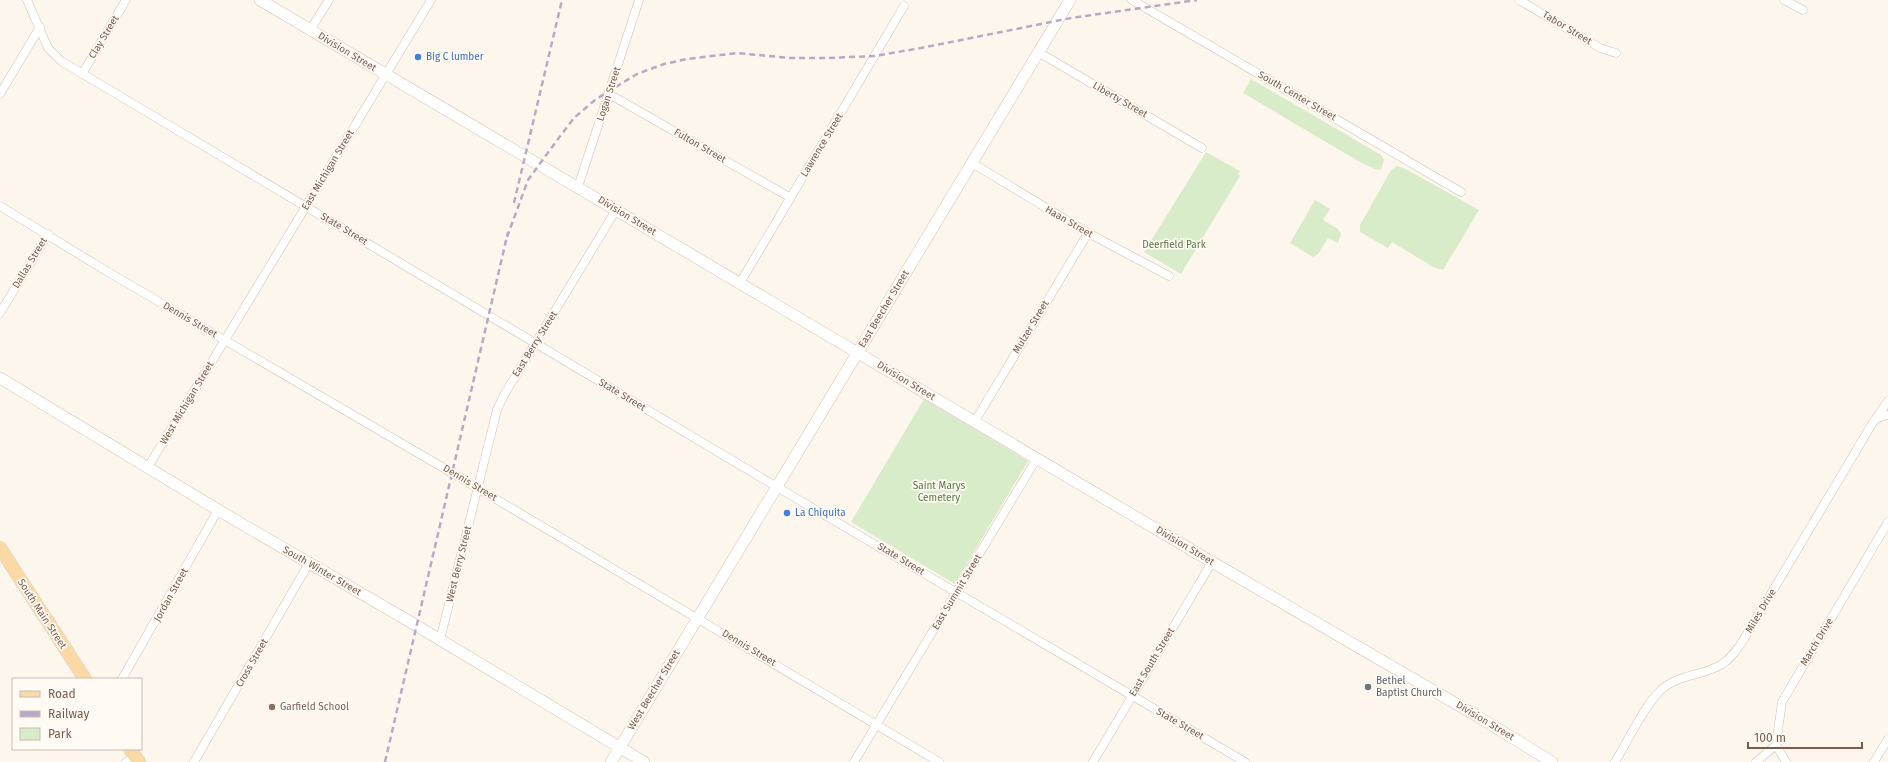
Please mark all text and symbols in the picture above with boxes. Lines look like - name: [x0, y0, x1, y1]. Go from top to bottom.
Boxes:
- street label: Tabor Street: [1540, 9, 1594, 48]
- street label: Clay Street: [86, 13, 122, 61]
- street label: Division Street: [316, 30, 379, 74]
- place label: Big C lumber: [426, 51, 484, 63]
- marker: Big C lumber: [413, 52, 423, 62]
- street label: Logan Street: [595, 65, 624, 123]
- street label: South Center Street: [1256, 69, 1339, 124]
- street label: Liberty Street: [1090, 79, 1150, 121]
- street label: Lawrence Street: [798, 111, 846, 179]
- street label: Fulton Street: [672, 126, 729, 166]
- street label: East Michigan Street: [299, 127, 357, 212]
- street label: Division Street: [596, 194, 659, 238]
- street label: Haan Street: [1043, 203, 1095, 241]
- street label: State Street: [318, 210, 370, 248]
- street label: Dallas Street: [10, 235, 50, 291]
- park label: Deerfield Park: [1142, 239, 1207, 251]
- street label: East Beecher Street: [856, 268, 912, 350]
- street label: Mulzer Street: [1010, 298, 1052, 356]
- street label: Dennis Street: [161, 300, 220, 341]
- street label: East Berry Street: [510, 308, 560, 379]
- street label: West Michigan Street: [157, 359, 217, 447]
- street label: Division Street: [875, 359, 938, 403]
- street label: State Street: [596, 376, 648, 414]
- street label: Dennis Street: [441, 462, 500, 504]
- park label: Saint Marys Cemetery: [913, 480, 966, 504]
- place label: La Chiquita: [795, 507, 846, 519]
- marker: La Chiquita: [782, 508, 792, 518]
- street label: West Berry Street: [444, 524, 474, 604]
- street label: Division Street: [1154, 524, 1217, 568]
- street label: State Street: [875, 540, 927, 578]
- street label: South Winter Street: [281, 544, 364, 599]
- street label: East Summit Street: [930, 552, 985, 632]
- street label: Jordan Street: [151, 566, 191, 624]
- street label: South Main Street: [15, 577, 69, 652]
- street label: Miles Drive: [1743, 587, 1779, 635]
- street label: March Drive: [1798, 616, 1836, 668]
- street label: East South Street: [1127, 625, 1177, 698]
- street label: Dennis Street: [720, 627, 779, 669]
- street label: Cross Street: [233, 636, 271, 689]
- street label: West Beecher Street: [625, 647, 683, 732]
- place label: Bethel Baptist Church: [1376, 675, 1442, 699]
- legend: [12, 678, 142, 750]
- marker: Bethel Baptist Church: [1363, 682, 1373, 692]
- text: Road: [48, 687, 76, 701]
- street label: Division Street: [1454, 699, 1517, 743]
- place label: Garfield School: [280, 701, 349, 713]
- marker: Garfield School: [267, 702, 277, 712]
- street label: State Street: [1154, 706, 1206, 743]
- text: Railway: [48, 707, 89, 721]
- scale bar: [1748, 724, 1862, 750]
- text: Park: [48, 727, 72, 741]
- text: 100 m: [1754, 731, 1786, 745]

